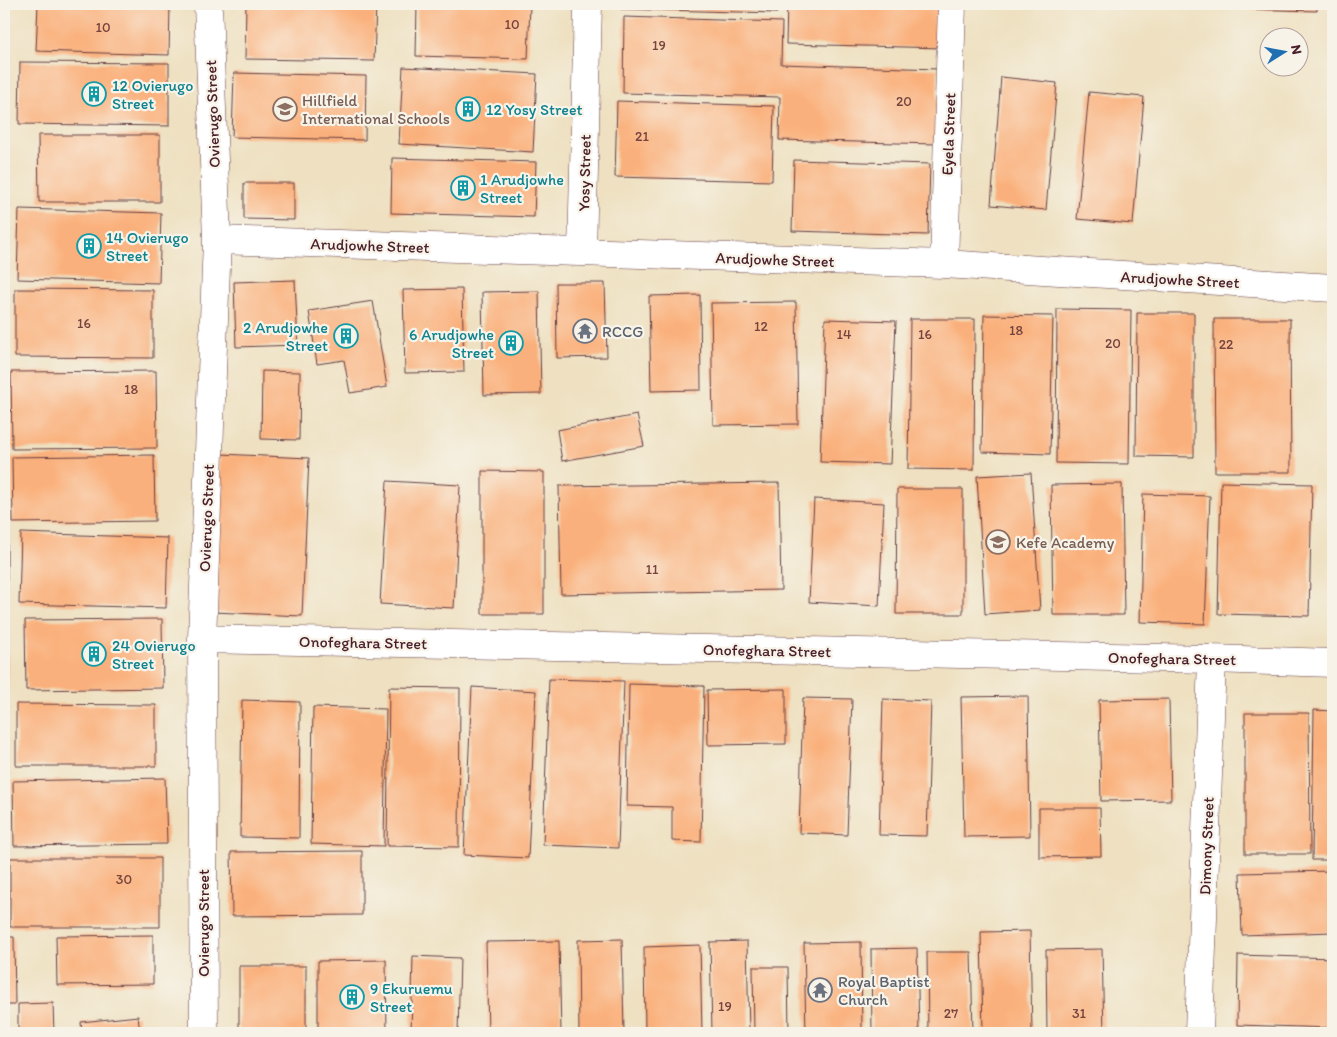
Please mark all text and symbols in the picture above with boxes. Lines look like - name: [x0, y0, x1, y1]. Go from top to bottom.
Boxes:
- house number: 10: [504, 16, 520, 33]
- house number: 10: [95, 19, 111, 36]
- north arrow: [1260, 28, 1310, 78]
- house number: 19: [652, 37, 666, 54]
- text: N: [1287, 43, 1306, 56]
- street label: Ovierugo Street: [201, 60, 224, 168]
- place label: 12 Ovierugo Street: [112, 76, 193, 113]
- building icon: 12 Ovierugo Street: [81, 81, 107, 107]
- place label: Hillfield International Schools: [302, 91, 450, 128]
- street label: Eyela Street: [938, 92, 959, 176]
- house number: 20: [896, 93, 912, 110]
- school or university icon: Hillfield International Schools: [272, 96, 298, 122]
- building icon: 12 Yosy Street: [455, 96, 481, 122]
- place label: 12 Yosy Street: [486, 100, 582, 119]
- house number: 21: [635, 128, 649, 145]
- street label: Yosy Street: [574, 134, 595, 212]
- place label: 1 Arudjowhe Street: [480, 170, 564, 207]
- building icon: 1 Arudjowhe Street: [450, 175, 476, 201]
- place label: 14 Ovierugo Street: [106, 228, 189, 265]
- building icon: 14 Ovierugo Street: [76, 233, 102, 259]
- street label: Arudjowhe Street: [310, 234, 430, 257]
- street label: Arudjowhe Street: [715, 248, 835, 271]
- street label: Arudjowhe Street: [1120, 267, 1240, 292]
- house number: 16: [77, 315, 91, 332]
- place label: 2 Arudjowhe Street: [243, 318, 328, 355]
- temple icon: RCCG: [572, 318, 598, 344]
- house number: 12: [754, 318, 769, 335]
- place label: RCCG: [602, 322, 643, 341]
- house number: 18: [1009, 322, 1023, 339]
- building icon: 2 Arudjowhe Street: [333, 323, 359, 349]
- place label: 6 Arudjowhe Street: [409, 325, 494, 362]
- house number: 14: [837, 326, 852, 343]
- house number: 16: [918, 326, 932, 343]
- building icon: 6 Arudjowhe Street: [498, 330, 524, 356]
- house number: 20: [1105, 335, 1121, 352]
- house number: 22: [1219, 336, 1234, 353]
- house number: 18: [124, 381, 138, 398]
- street label: Ovierugo Street: [195, 464, 218, 572]
- school or university icon: Kefe Academy: [985, 529, 1011, 555]
- place label: Kefe Academy: [1016, 533, 1115, 552]
- house number: 11: [646, 561, 659, 578]
- street label: Onofeghara Street: [299, 632, 427, 653]
- place label: 24 Ovierugo Street: [112, 636, 196, 673]
- street label: Onofeghara Street: [703, 640, 831, 661]
- building icon: 24 Ovierugo Street: [81, 641, 107, 667]
- street label: Onofeghara Street: [1108, 648, 1236, 669]
- street label: Dimony Street: [1195, 797, 1218, 895]
- street label: Ovierugo Street: [194, 869, 213, 977]
- house number: 30: [116, 871, 132, 888]
- place label: Royal Baptist Church: [838, 972, 929, 1009]
- temple icon: Royal Baptist Church: [807, 977, 833, 1003]
- place label: 9 Ekuruemu Street: [370, 979, 453, 1016]
- building icon: 9 Ekuruemu Street: [339, 984, 365, 1010]
- house number: 19: [718, 998, 732, 1015]
- house number: 27: [944, 1005, 958, 1022]
- house number: 31: [1072, 1005, 1087, 1022]

